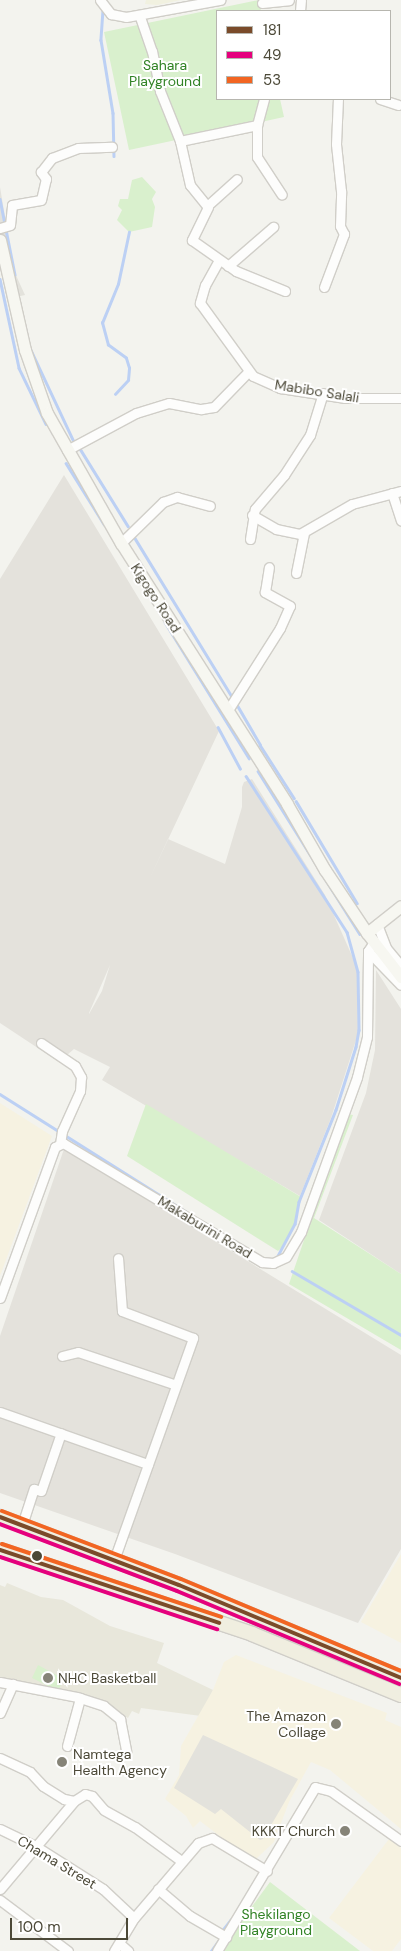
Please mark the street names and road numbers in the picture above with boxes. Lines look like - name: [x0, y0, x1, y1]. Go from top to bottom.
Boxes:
- street label: Mabibo Salali: [274, 376, 360, 406]
- street label: Kigogo Road: [127, 560, 185, 636]
- street label: Makaburini Road: [155, 1192, 255, 1262]
- street label: Chama Street: [14, 1832, 100, 1892]

